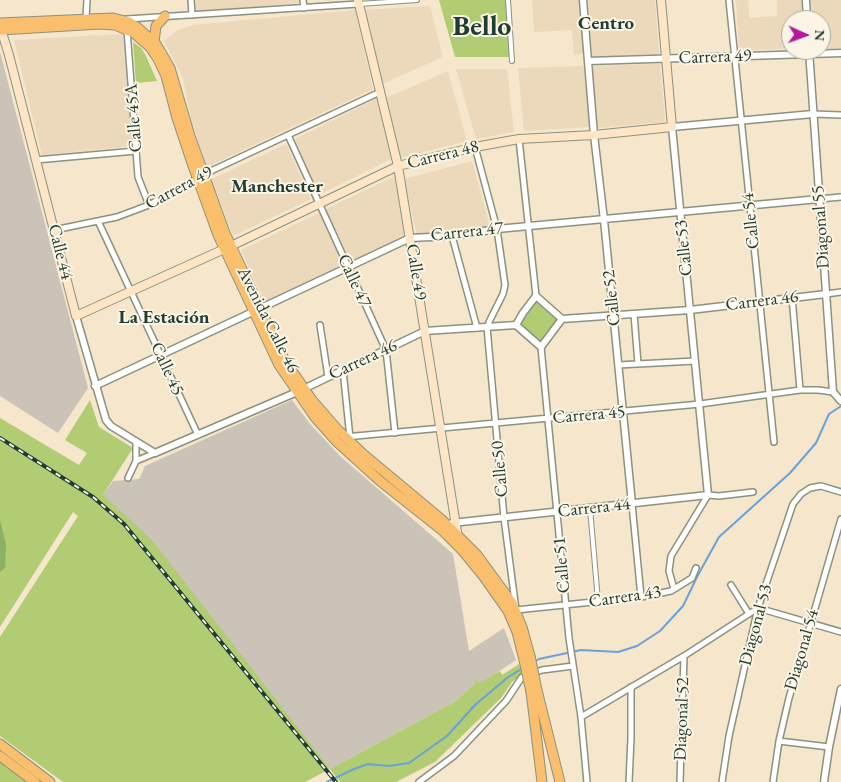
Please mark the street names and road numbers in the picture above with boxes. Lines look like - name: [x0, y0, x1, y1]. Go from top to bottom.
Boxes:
- street label: Carrera 49: [678, 45, 752, 69]
- street label: Calle 45A: [121, 83, 147, 153]
- street label: Carrera 48: [405, 136, 481, 174]
- street label: Carrera 49: [142, 161, 216, 215]
- street label: Diagonal 55: [807, 184, 835, 270]
- street label: Calle 54: [737, 192, 765, 250]
- street label: Carrera 47: [430, 217, 504, 247]
- street label: Calle 53: [670, 219, 698, 277]
- street label: Calle 44: [43, 222, 77, 282]
- street label: Calle 49: [401, 242, 431, 302]
- street label: Calle 47: [332, 251, 376, 311]
- street label: Avenida Calle 46: [232, 263, 304, 377]
- street label: Calle 52: [598, 269, 626, 327]
- street label: Carrera 46: [724, 286, 800, 316]
- street label: Carrera 46: [325, 335, 401, 385]
- street label: Calle 45: [145, 339, 189, 399]
- street label: Carrera 45: [552, 401, 626, 429]
- street label: Calle 50: [487, 440, 513, 498]
- street label: Carrera 44: [557, 493, 631, 523]
- street label: Calle 51: [549, 536, 575, 594]
- street label: Carrera 43: [587, 581, 663, 613]
- street label: Diagonal 53: [735, 582, 777, 668]
- street label: Diagonal 54: [780, 607, 824, 693]
- street label: Diagonal 52: [670, 677, 694, 761]

